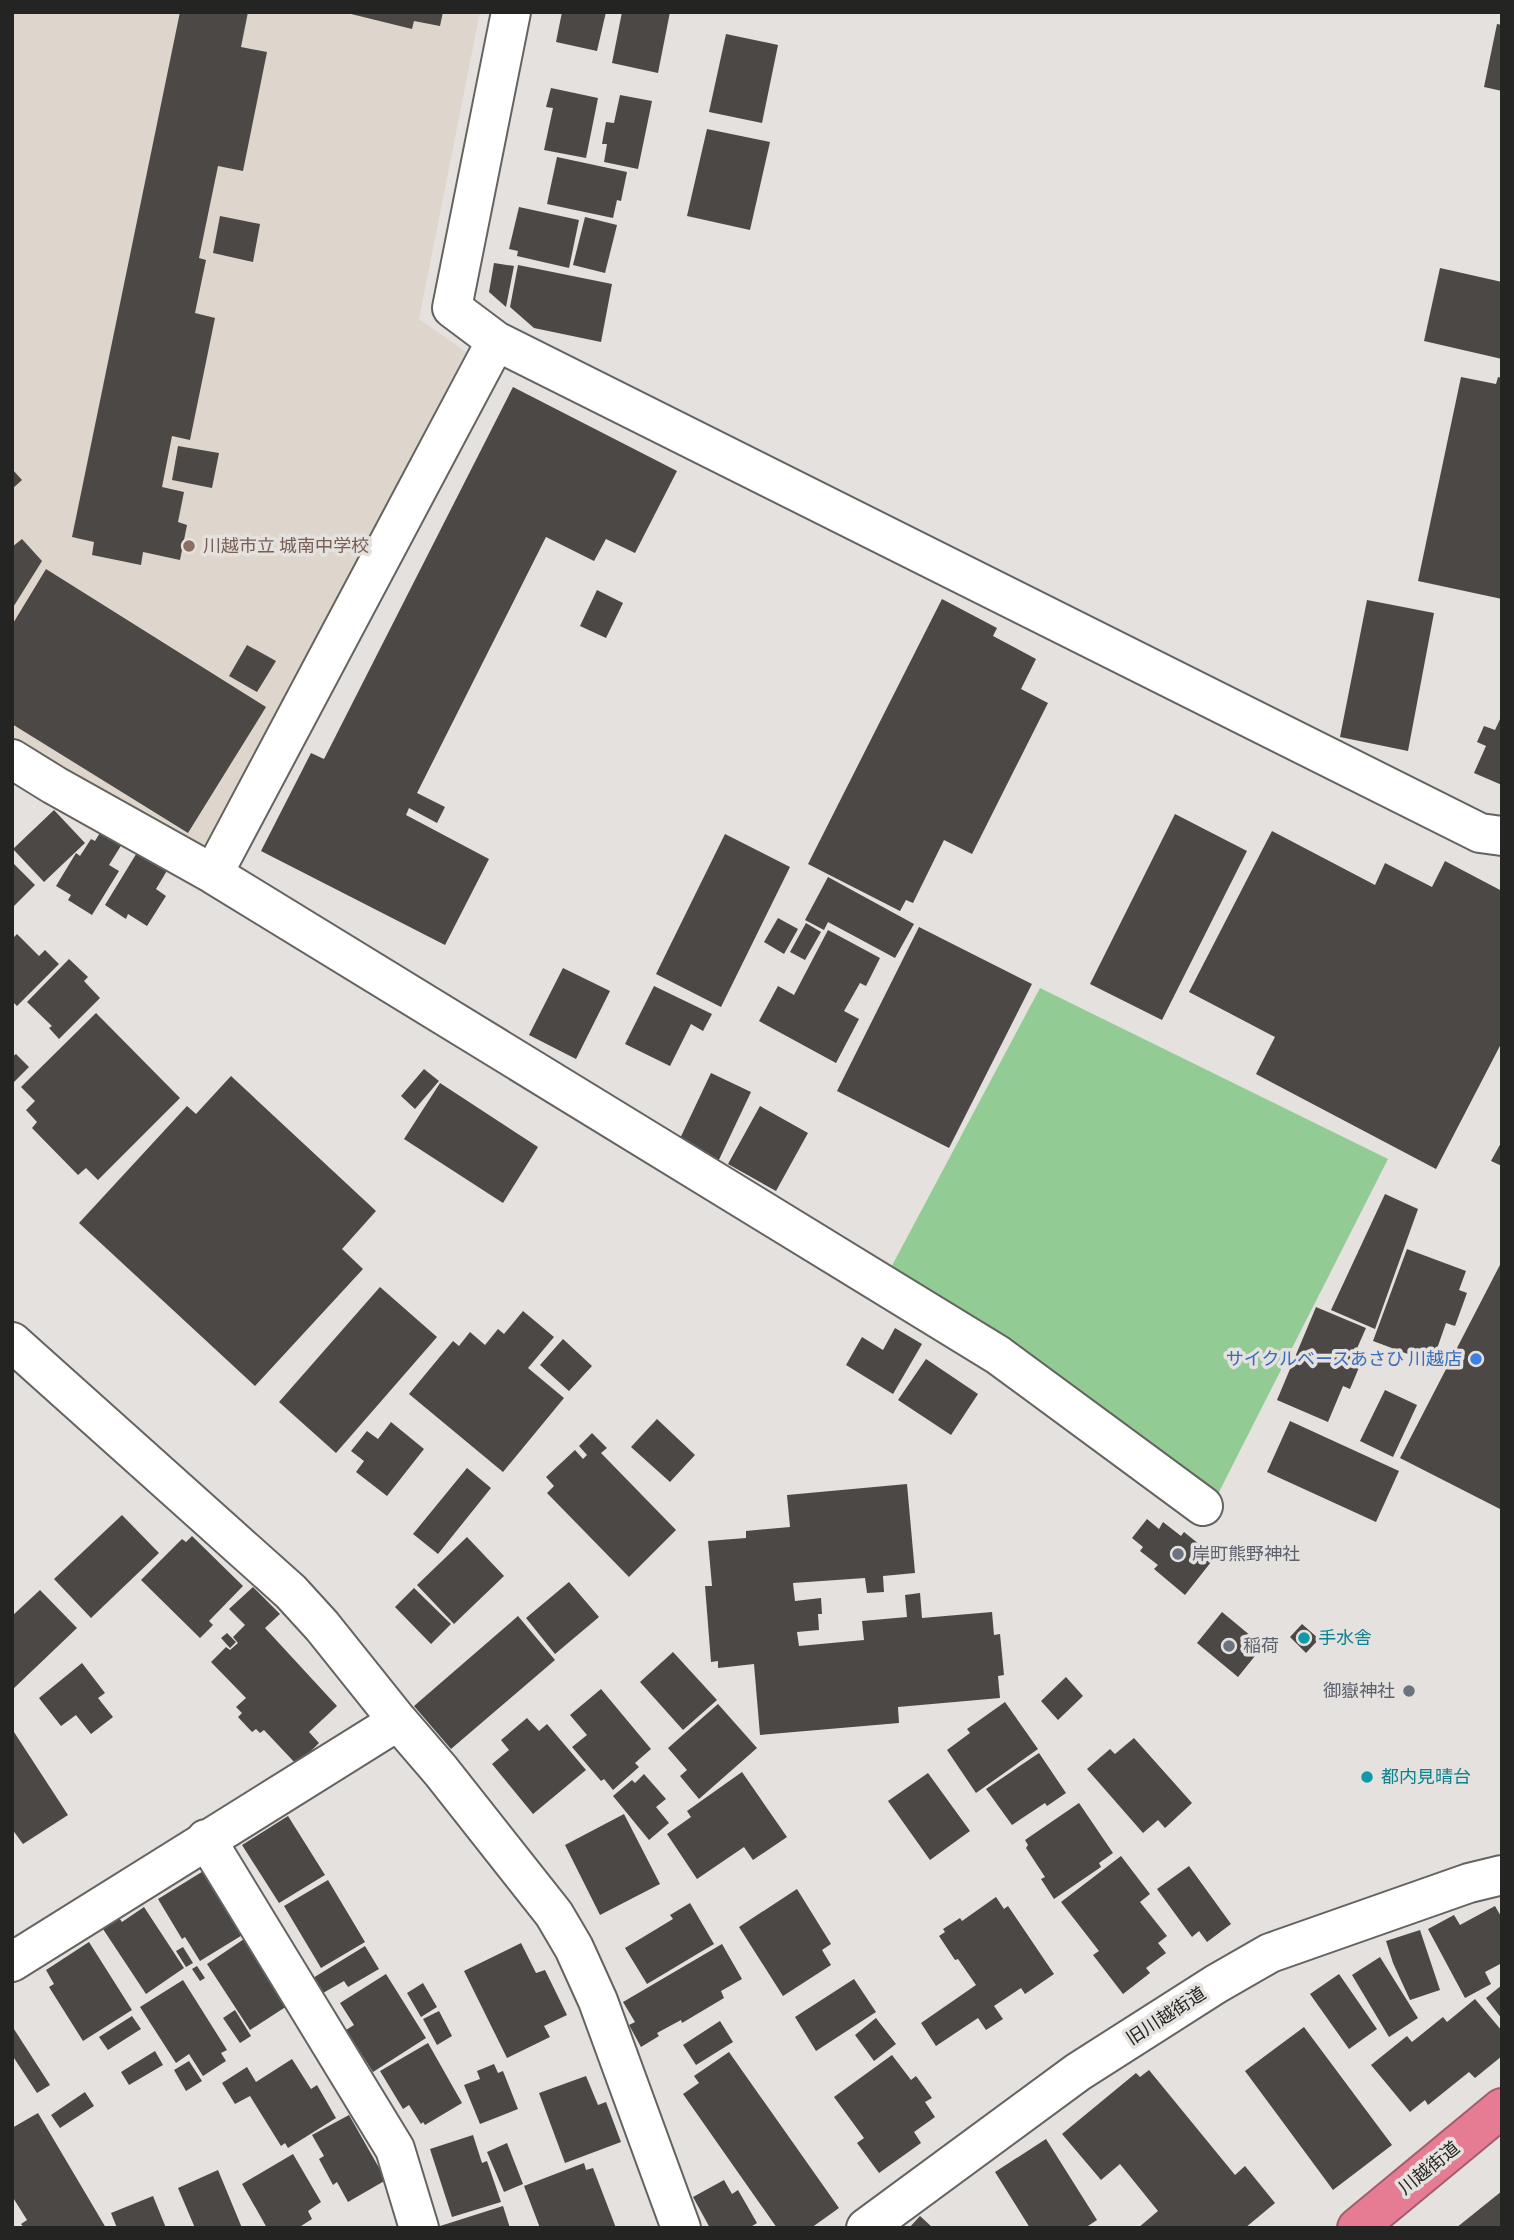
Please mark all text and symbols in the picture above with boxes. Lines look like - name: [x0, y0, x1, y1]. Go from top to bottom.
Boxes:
- place label: 川越市立 城南中学校: [203, 532, 369, 559]
- marker: 川越市立 城南中学校: [181, 538, 197, 554]
- place label: サイクルベースあさひ 川越店: [1226, 1345, 1462, 1372]
- marker: サイクルベースあさひ 川越店: [1468, 1351, 1484, 1367]
- place label: 岸町熊野神社: [1192, 1540, 1300, 1567]
- marker: 岸町熊野神社: [1170, 1546, 1186, 1562]
- place label: 手水舎: [1318, 1624, 1372, 1651]
- marker: 手水舎: [1296, 1630, 1312, 1646]
- place label: 稲荷: [1243, 1632, 1279, 1659]
- marker: 稲荷: [1221, 1638, 1237, 1654]
- place label: 御嶽神社: [1323, 1677, 1395, 1704]
- marker: 御嶽神社: [1401, 1683, 1417, 1699]
- place label: 都内見晴台: [1381, 1763, 1471, 1790]
- marker: 都内見晴台: [1359, 1769, 1375, 1785]
- street label: 旧川越街道: [1121, 1980, 1211, 2051]
- street label: 川越街道: [1392, 2134, 1465, 2201]

